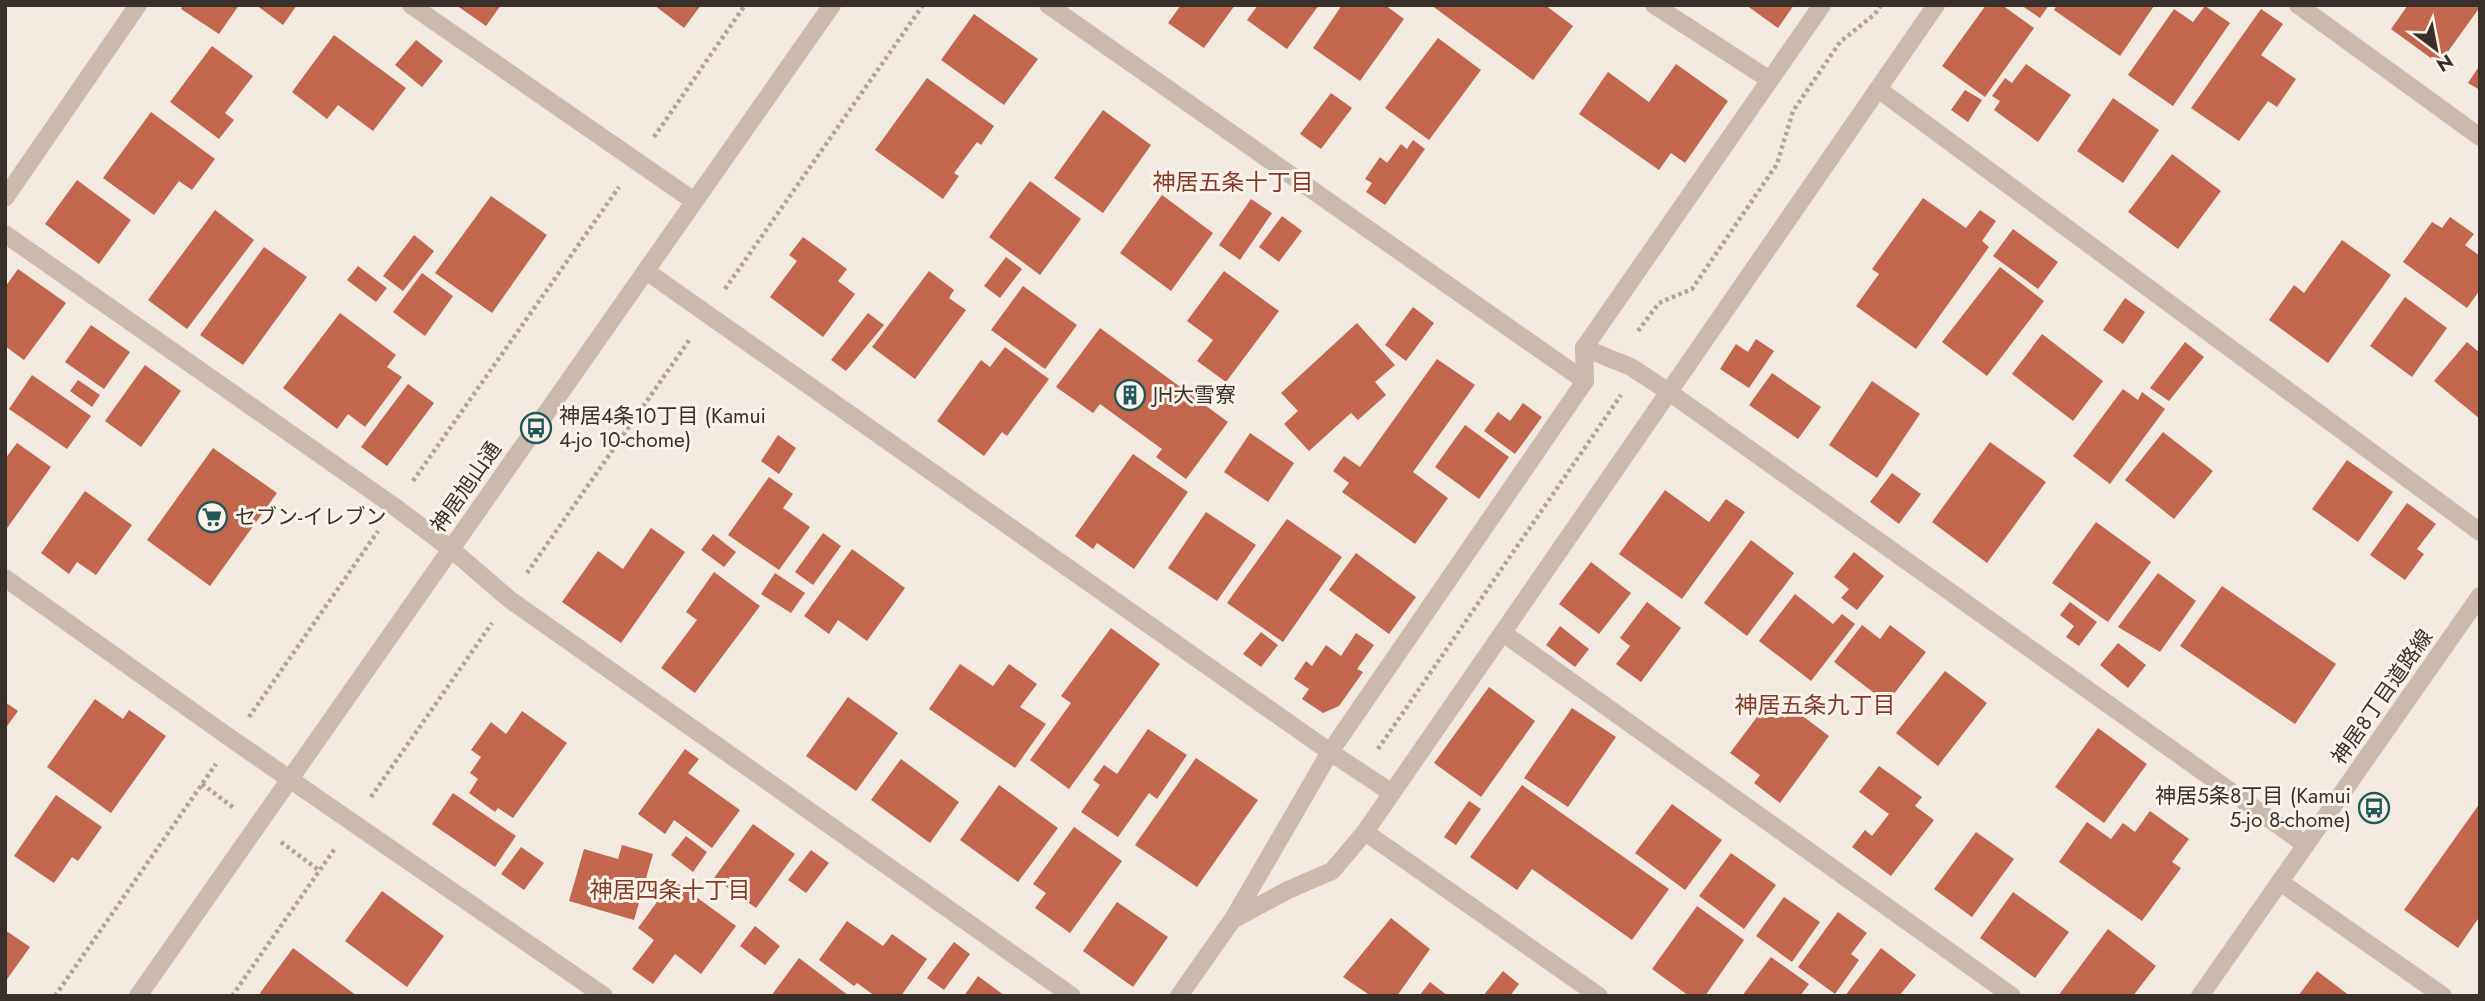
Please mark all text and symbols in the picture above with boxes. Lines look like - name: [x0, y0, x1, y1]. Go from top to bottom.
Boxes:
- north arrow: [2401, 14, 2471, 84]
- text: N: [2431, 48, 2458, 78]
- district label: 神居五条十丁目: [1153, 165, 1314, 199]
- building icon: JH大雪寮: [1113, 378, 1147, 412]
- place label: JH大雪寮: [1150, 380, 1236, 410]
- place label: 神居4条10丁目 (Kamui 4-jo 10-chome): [559, 401, 766, 455]
- bus stop icon: 神居4条10丁目 (Kamui 4-jo 10-chome): [519, 411, 553, 445]
- street label: 神居旭山通: [424, 435, 508, 539]
- supermarket icon: セブン-イレブン: [195, 500, 229, 534]
- place label: セブン-イレブン: [235, 502, 386, 532]
- street label: 神居8丁目道路線: [2324, 623, 2440, 771]
- district label: 神居五条九丁目: [1735, 688, 1896, 722]
- place label: 神居5条8丁目 (Kamui 5-jo 8-chome): [2155, 781, 2351, 835]
- bus stop icon: 神居5条8丁目 (Kamui 5-jo 8-chome): [2357, 791, 2391, 825]
- district label: 神居四条十丁目: [590, 873, 751, 907]

